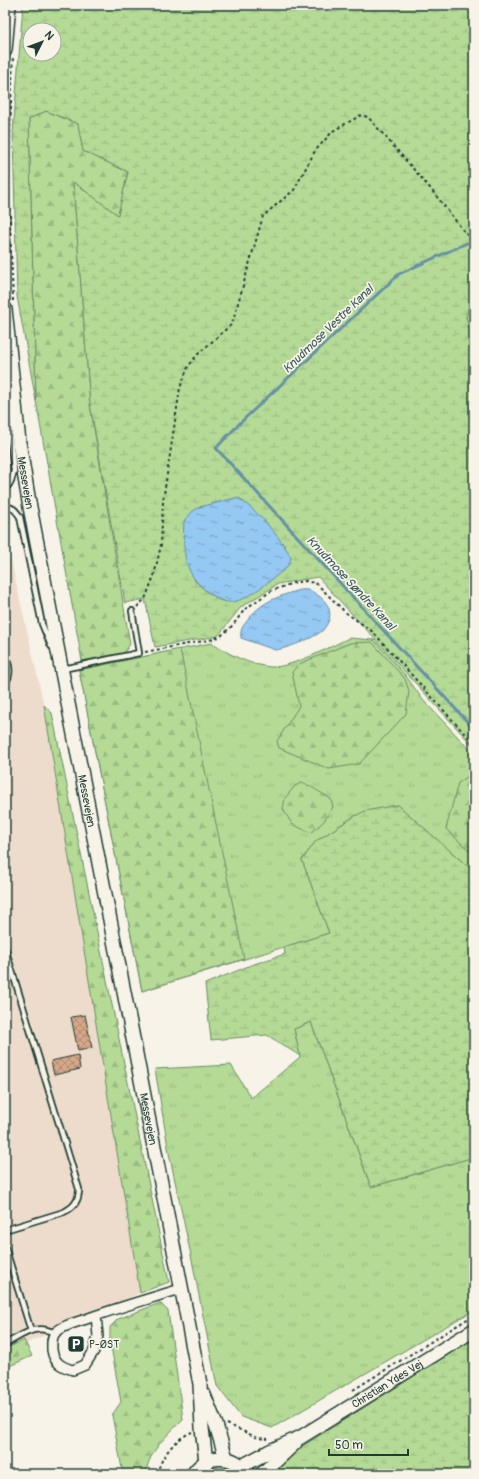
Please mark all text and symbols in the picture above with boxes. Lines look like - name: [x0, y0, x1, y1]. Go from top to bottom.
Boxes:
- north arrow: [22, 22, 62, 62]
- text: N: [42, 29, 57, 43]
- water label: Knudmose Vestre Kanal: [280, 281, 378, 377]
- street label: Messevejen: [15, 456, 36, 510]
- water label: Knudmose Søndre Kanal: [303, 533, 399, 634]
- street label: Messevejen: [75, 774, 98, 828]
- street label: Messevejen: [137, 1092, 160, 1146]
- parking icon: P-ØST: [66, 1334, 86, 1354]
- place label: P-ØST: [89, 1338, 119, 1351]
- street label: Christian Ydes Vej: [349, 1357, 425, 1411]
- scale bar: [329, 1431, 408, 1457]
- text: 50 m: [335, 1438, 363, 1453]

